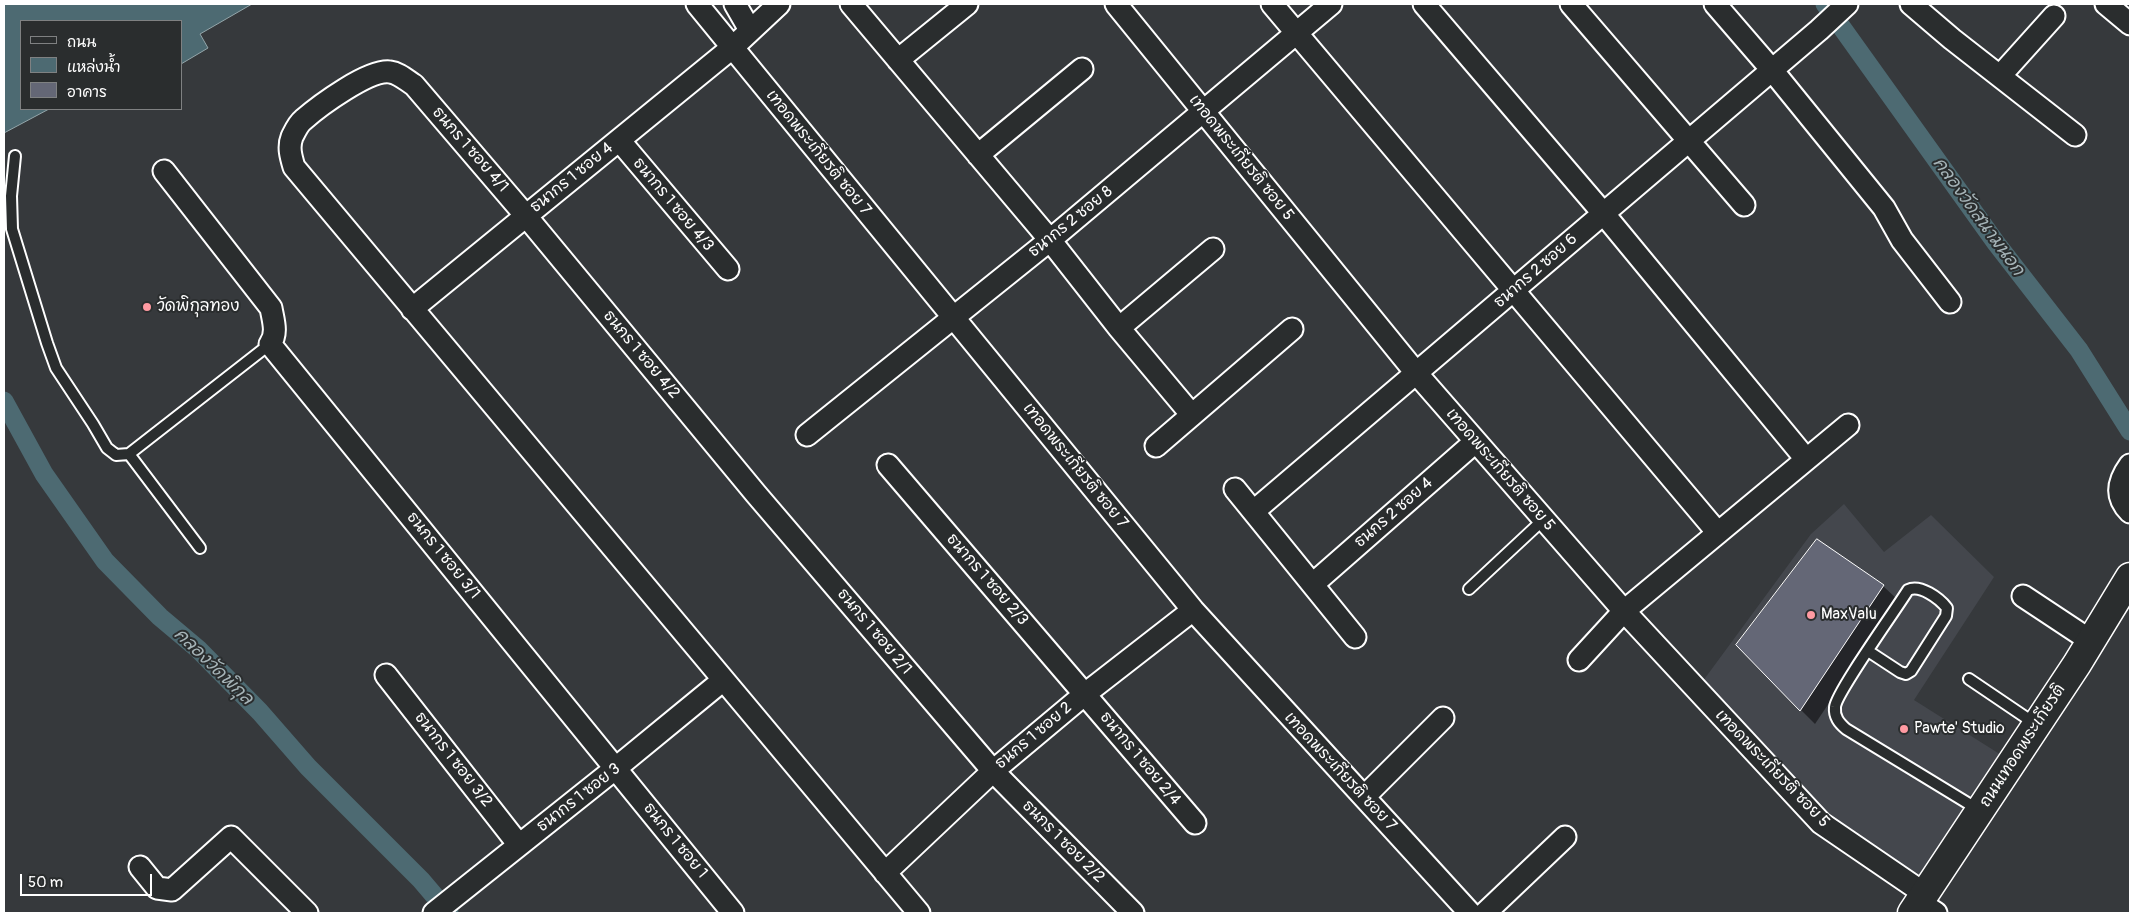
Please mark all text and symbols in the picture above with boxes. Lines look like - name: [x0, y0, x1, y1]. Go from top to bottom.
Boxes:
- legend: [20, 20, 182, 110]
- text: ถนน: [67, 33, 96, 52]
- text: แหล่งน้ำ: [67, 58, 121, 77]
- text: อาคาร: [67, 83, 107, 102]
- street label: เทอดพระเกียรติ ซอย 7: [761, 86, 875, 220]
- street label: เทอดพระเกียรติ ซอย 5: [1184, 91, 1298, 225]
- street label: ธนกร 1 ซอย 4/1: [428, 104, 512, 196]
- street label: ธนากร 1 ซอย 4: [527, 139, 617, 217]
- water label: คลองวัดสนามนอก: [1928, 154, 2028, 280]
- street label: ธนากร 1 ซอย 4/3: [629, 155, 717, 255]
- street label: ธนากร 2 ซอย 8: [1025, 182, 1117, 262]
- street label: ธนากร 2 ซอย 6: [1491, 230, 1581, 312]
- place label: วัดพิกุลทอง: [157, 297, 239, 317]
- marker: วัดพิกุลทอง: [141, 301, 153, 313]
- street label: ธนกร 1 ซอย 4/2: [599, 307, 683, 403]
- street label: เทอดพระเกียรติ ซอย 7: [1018, 399, 1132, 533]
- street label: เทอดพระเกียรติ ซอย 5: [1442, 405, 1558, 535]
- street label: ธนกร 2 ซอย 4: [1351, 474, 1437, 552]
- street label: ธนกร 1 ซอย 3/1: [402, 509, 484, 603]
- street label: ธนากร 1 ซอย 2/3: [942, 530, 1032, 630]
- street label: ธนกร 1 ซอย 2/1: [833, 585, 915, 679]
- place label: MaxValu: [1821, 605, 1877, 625]
- marker: MaxValu: [1805, 609, 1817, 621]
- water label: คลองวัดพิกุล: [169, 624, 257, 710]
- street label: ถนนเทอดพระเกียรติ: [1976, 681, 2070, 811]
- street label: ธนกร 1 ซอย 2: [992, 698, 1076, 774]
- street label: เทอดพระเกียรติ ซอย 5: [1711, 706, 1833, 832]
- street label: เทอดพระเกียรติ ซอย 7: [1280, 708, 1400, 836]
- street label: ธนากร 1 ซอย 3/2: [410, 709, 496, 811]
- street label: ธนากร 1 ซอย 2/4: [1096, 709, 1184, 809]
- place label: Pawte' Studio: [1914, 719, 2005, 739]
- marker: Pawte' Studio: [1898, 723, 1910, 735]
- street label: ธนากร 1 ซอย 3: [534, 760, 624, 836]
- street label: ธนกร 1 ซอย 2/2: [1018, 797, 1108, 887]
- street label: ธนกร 1 ซอย 1: [639, 799, 711, 883]
- scale bar: [22, 864, 155, 896]
- text: 50 m: [28, 873, 63, 892]

